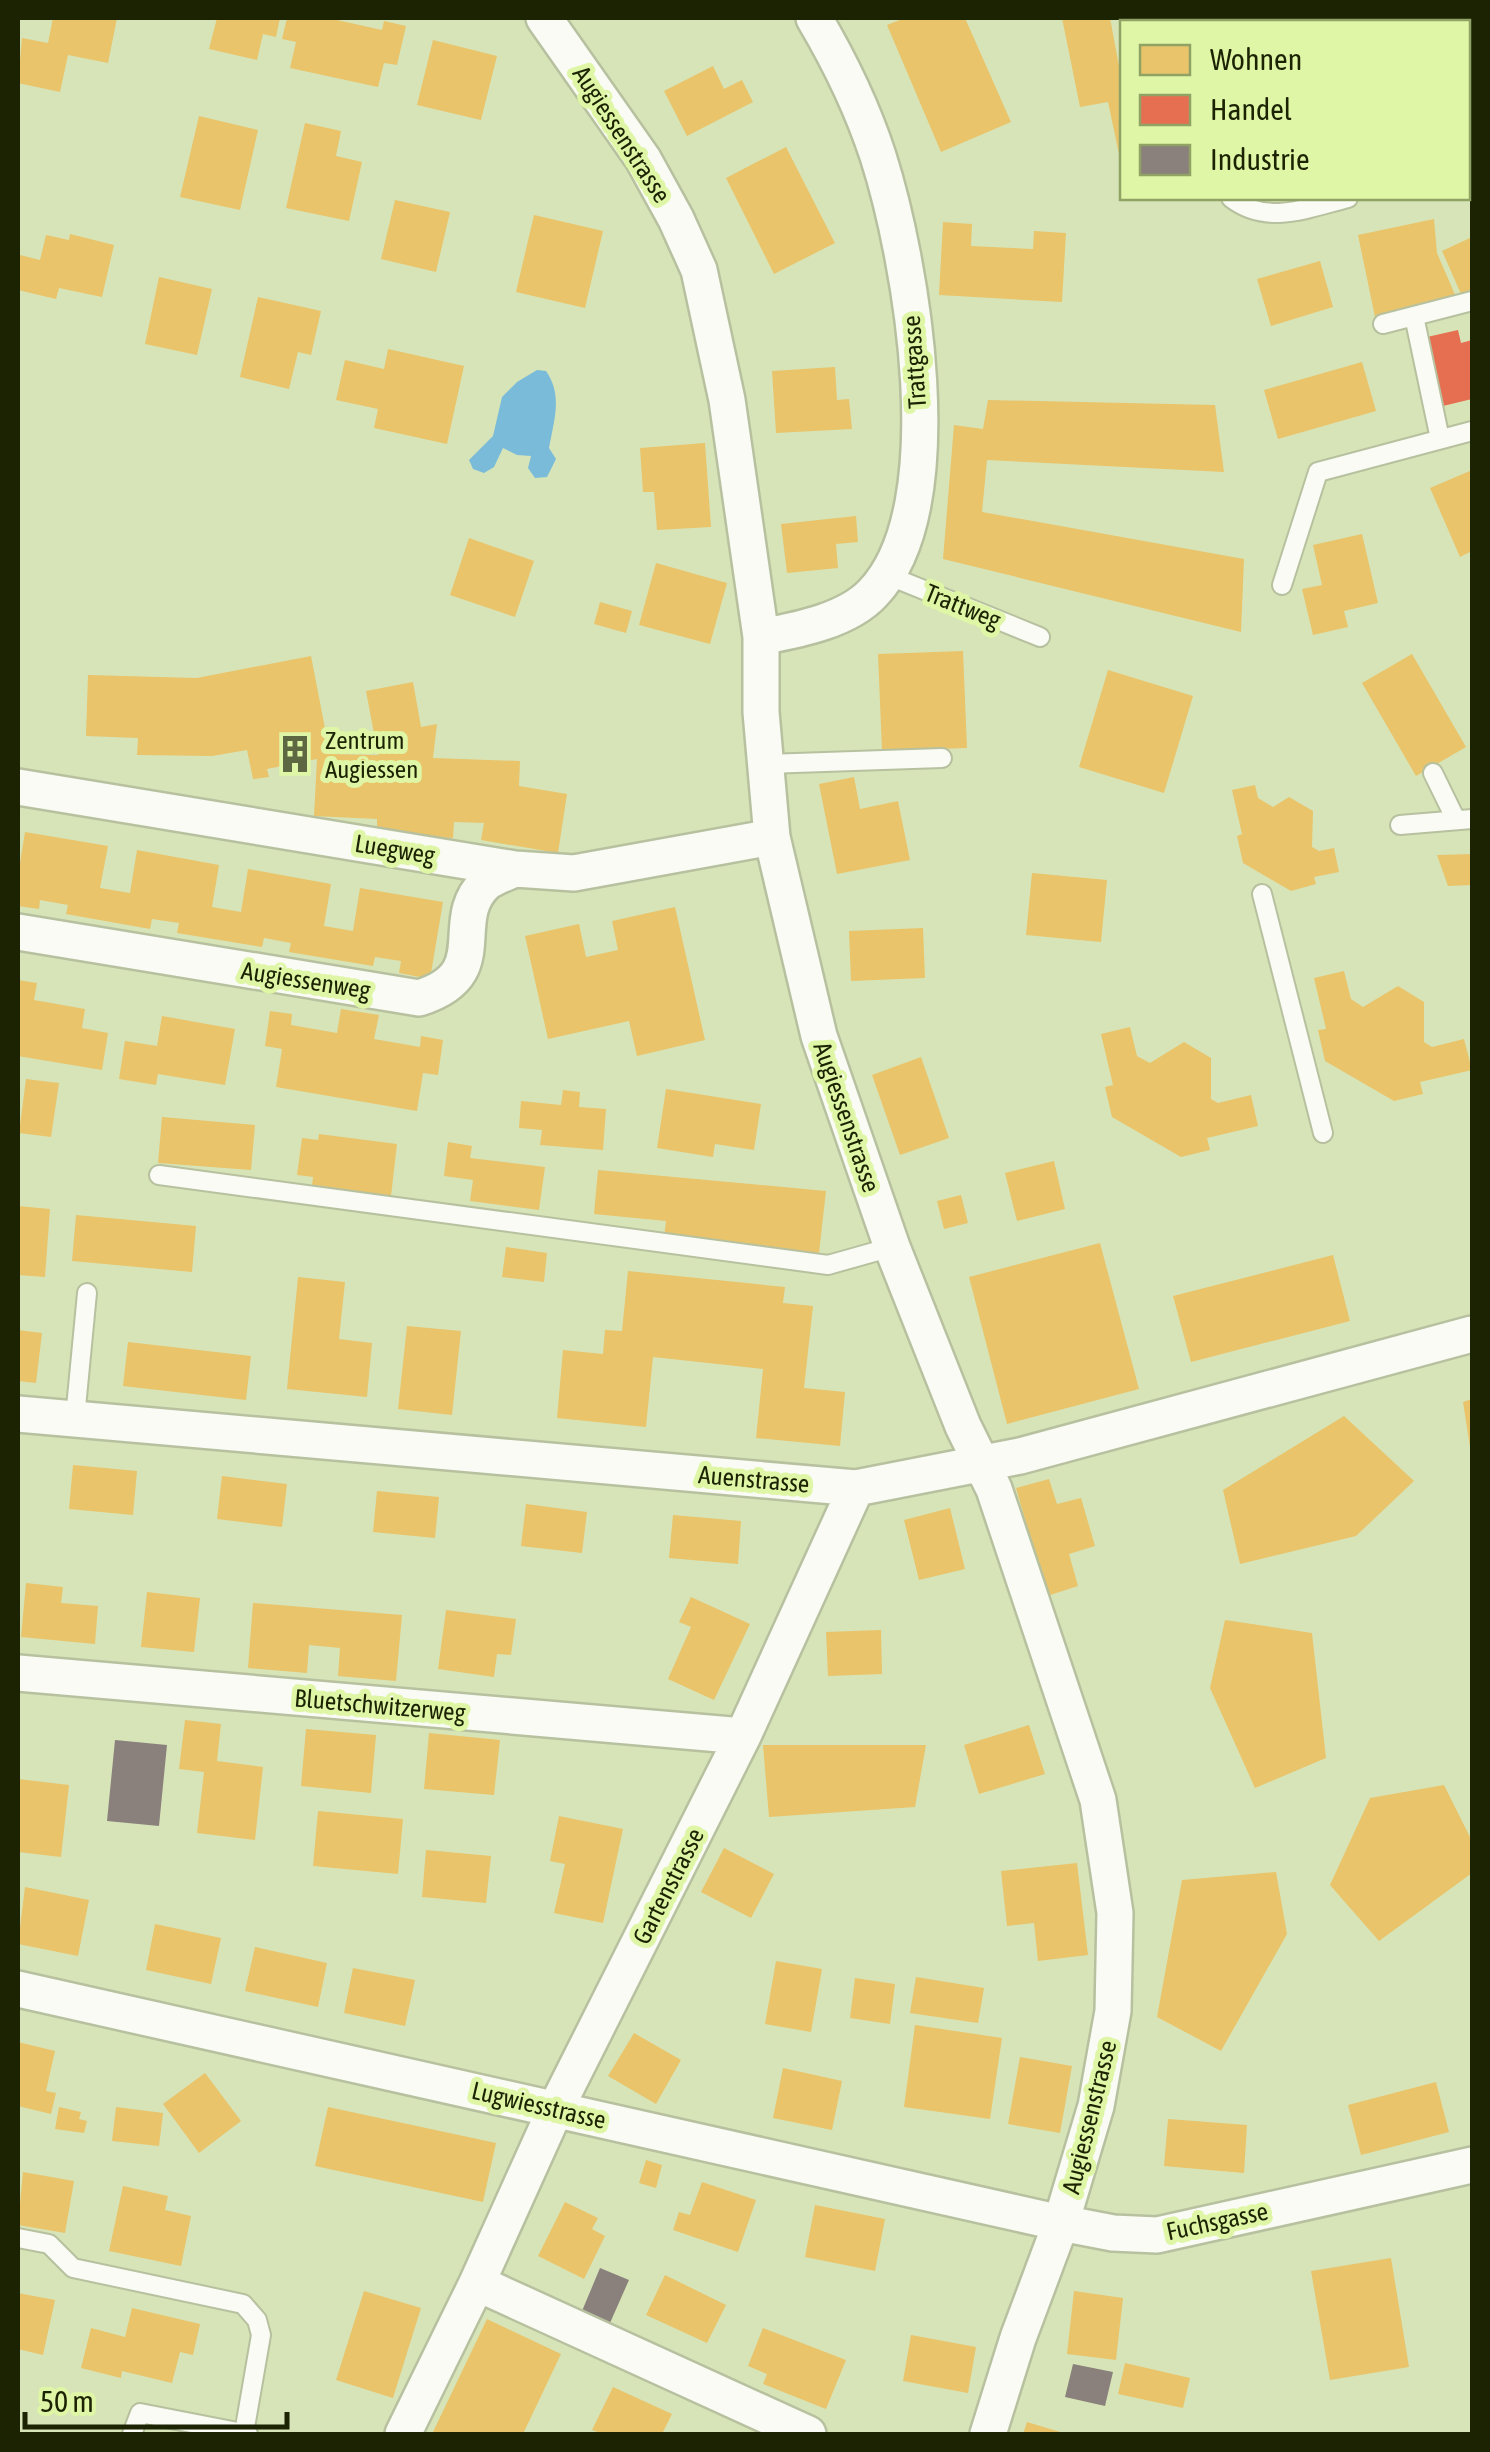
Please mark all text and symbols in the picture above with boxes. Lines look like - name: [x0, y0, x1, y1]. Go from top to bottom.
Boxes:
- legend: [1120, 20, 1470, 200]
- text: Wohnen: [1210, 42, 1302, 76]
- street label: Augiessenstrasse: [568, 61, 676, 207]
- text: Handel: [1210, 92, 1292, 126]
- text: Industrie: [1210, 142, 1310, 176]
- street label: Trattgasse: [897, 315, 931, 409]
- street label: Trattweg: [921, 578, 1005, 634]
- place label: Zentrum Augiessen: [325, 726, 418, 783]
- building icon: Zentrum Augiessen: [274, 733, 316, 775]
- street label: Luegweg: [353, 829, 437, 869]
- street label: Augiessenweg: [240, 956, 373, 1004]
- street label: Augiessenstrasse: [808, 1038, 886, 1196]
- street label: Auenstrasse: [697, 1460, 811, 1498]
- street label: Bluetschwitzerweg: [293, 1684, 467, 1726]
- street label: Gartenstrasse: [627, 1824, 709, 1948]
- street label: Augiessenstrasse: [1056, 2038, 1122, 2196]
- street label: Lugwiesstrasse: [469, 2076, 609, 2134]
- street label: Fuchsgasse: [1164, 2197, 1270, 2245]
- scale bar: [25, 2367, 288, 2429]
- text: 50 m: [40, 2384, 94, 2418]

